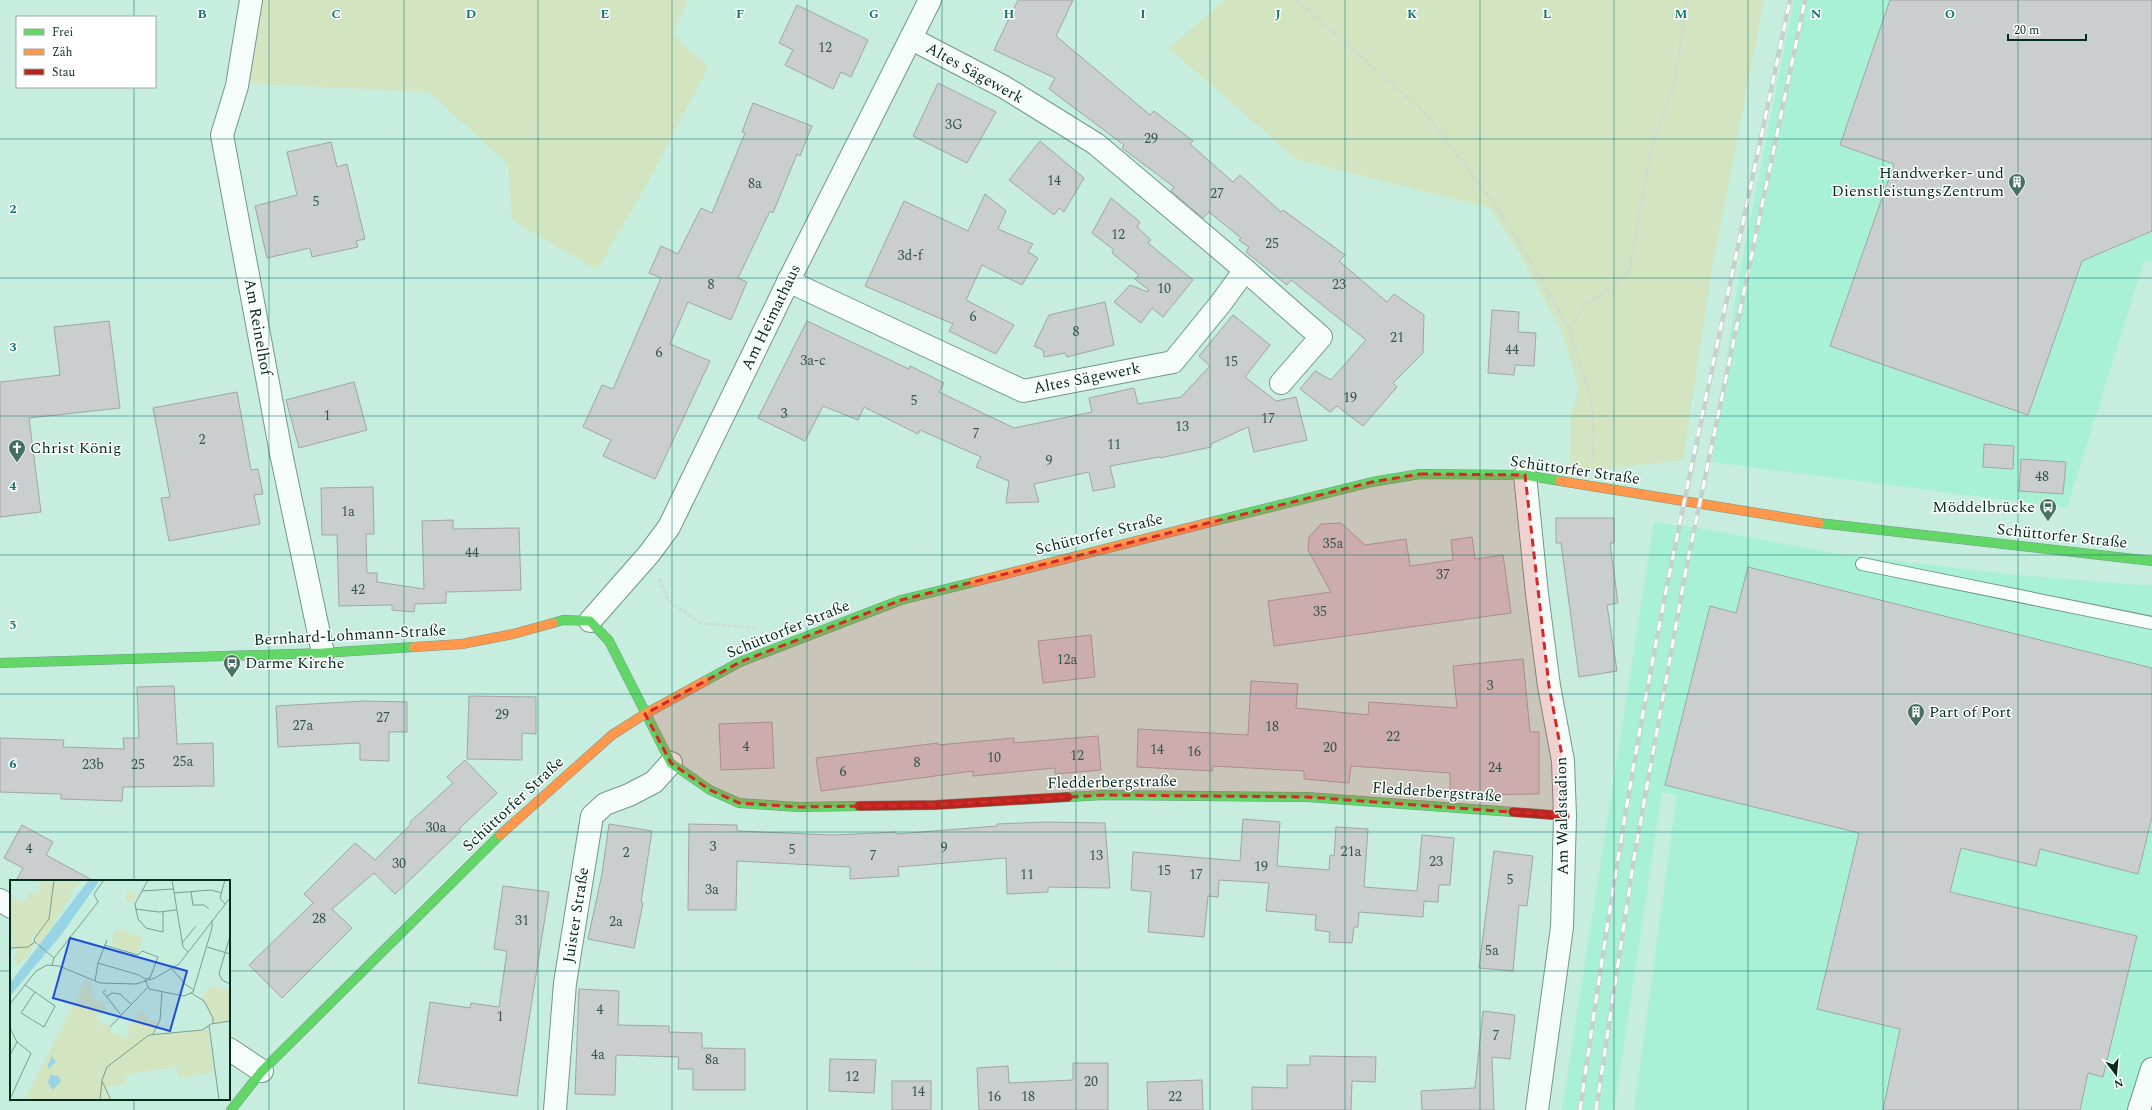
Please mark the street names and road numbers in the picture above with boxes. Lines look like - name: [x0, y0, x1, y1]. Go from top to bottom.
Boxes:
- street label: Altes Sägewerk: [922, 36, 1028, 110]
- street label: Am Heimathaus: [735, 260, 807, 374]
- street label: Am Reinelhof: [238, 277, 279, 379]
- street label: Altes Sägewerk: [1031, 356, 1143, 400]
- street label: Schüttorfer Straße: [1508, 449, 1642, 491]
- street label: Schüttorfer Straße: [1033, 507, 1165, 561]
- street label: Schüttorfer Straße: [1996, 517, 2128, 555]
- street label: Schüttorfer Straße: [723, 593, 853, 665]
- street label: Bernhard-Lohmann-Straße: [253, 618, 447, 652]
- street label: Schüttorfer Straße: [457, 751, 569, 857]
- street label: Am Waldstadion: [1549, 756, 1575, 876]
- street label: Fledderbergstraße: [1047, 769, 1177, 795]
- street label: Fledderbergstraße: [1371, 775, 1503, 809]
- street label: Juister Straße: [557, 865, 595, 965]

